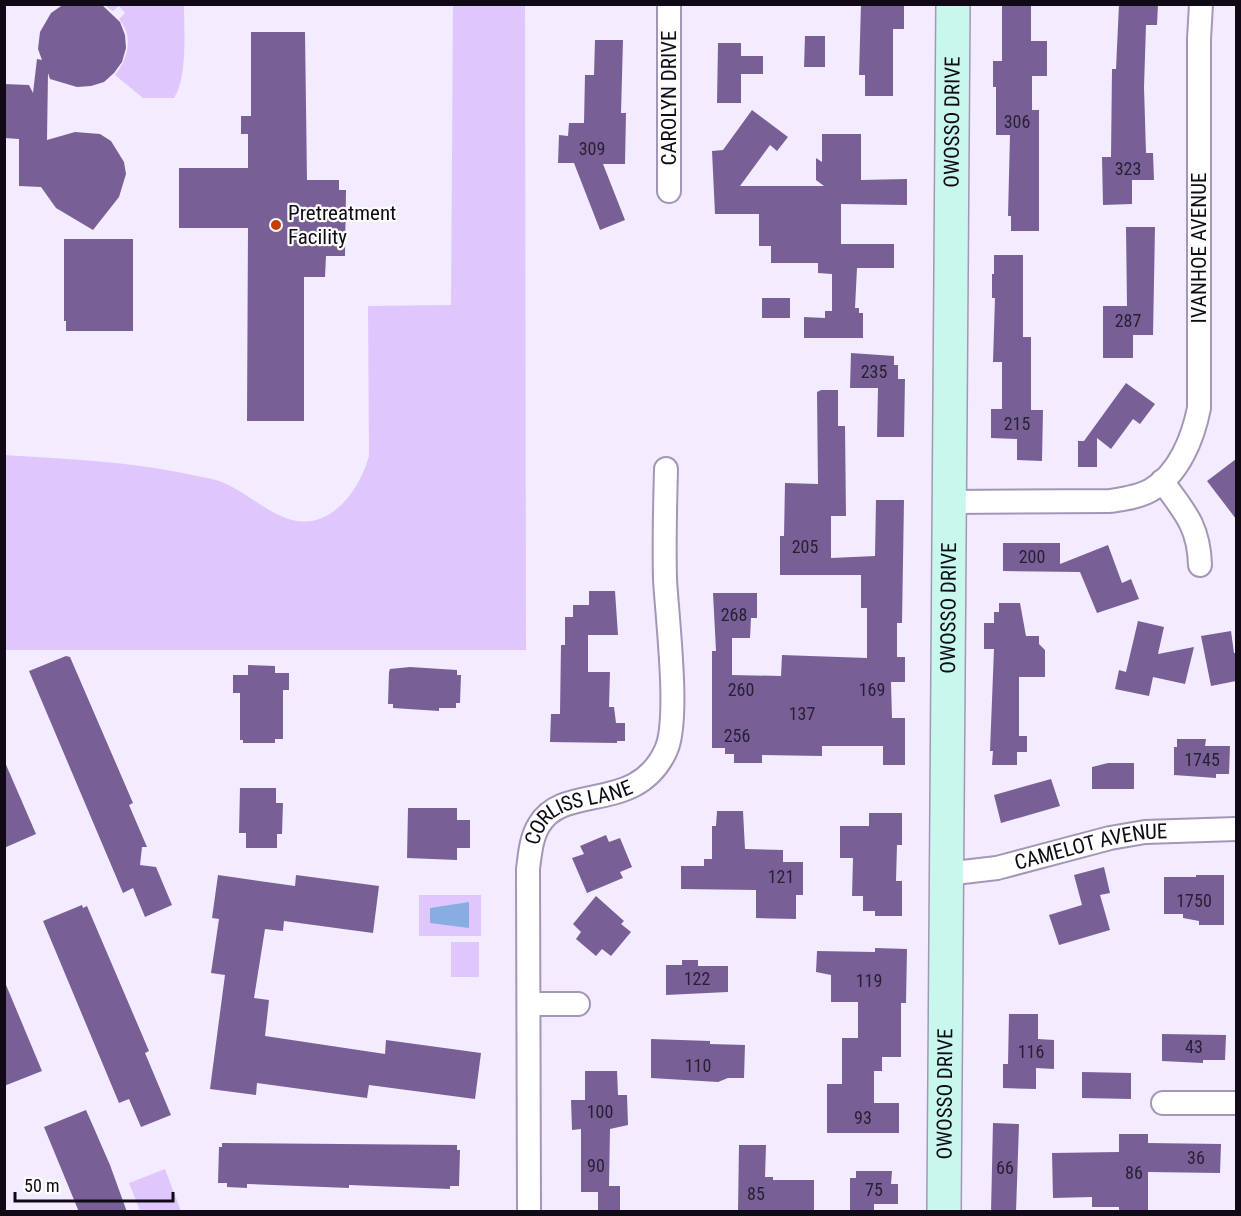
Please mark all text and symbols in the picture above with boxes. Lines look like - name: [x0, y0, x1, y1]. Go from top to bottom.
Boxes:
- street label: CAROLYN DRIVE: [657, 31, 681, 165]
- street label: OWOSSO DRIVE: [940, 56, 965, 188]
- house number: 306: [1004, 111, 1030, 132]
- house number: 309: [579, 138, 605, 159]
- house number: 323: [1115, 158, 1141, 179]
- street label: IVANHOE AVENUE: [1187, 173, 1211, 323]
- place label: Pretreatment Facility: [288, 201, 396, 249]
- marker: Pretreatment Facility: [269, 218, 283, 232]
- house number: 287: [1115, 310, 1141, 331]
- house number: 235: [861, 361, 887, 382]
- house number: 215: [1004, 413, 1030, 434]
- house number: 205: [792, 536, 818, 557]
- street label: OWOSSO DRIVE: [936, 542, 961, 674]
- house number: 200: [1019, 546, 1045, 567]
- house number: 268: [721, 604, 747, 625]
- house number: 260: [728, 679, 754, 700]
- house number: 169: [859, 679, 885, 700]
- house number: 137: [789, 703, 815, 724]
- house number: 256: [724, 725, 750, 746]
- house number: 1745: [1184, 749, 1220, 770]
- street label: CORLISS LANE: [520, 775, 636, 847]
- street label: CAMELOT AVENUE: [1012, 819, 1168, 875]
- house number: 121: [768, 866, 794, 887]
- house number: 1750: [1176, 890, 1212, 911]
- house number: 122: [684, 968, 710, 989]
- house number: 119: [856, 970, 882, 991]
- street label: OWOSSO DRIVE: [932, 1028, 957, 1160]
- house number: 43: [1185, 1036, 1203, 1057]
- house number: 116: [1018, 1041, 1044, 1062]
- house number: 110: [685, 1055, 711, 1076]
- house number: 100: [587, 1101, 613, 1122]
- house number: 93: [854, 1107, 872, 1128]
- house number: 36: [1187, 1147, 1205, 1168]
- house number: 90: [587, 1155, 605, 1176]
- house number: 66: [996, 1157, 1014, 1178]
- house number: 86: [1125, 1162, 1143, 1183]
- scale bar: [15, 1165, 172, 1203]
- text: 50 m: [24, 1175, 59, 1196]
- house number: 75: [865, 1179, 883, 1200]
- house number: 85: [747, 1183, 765, 1204]

